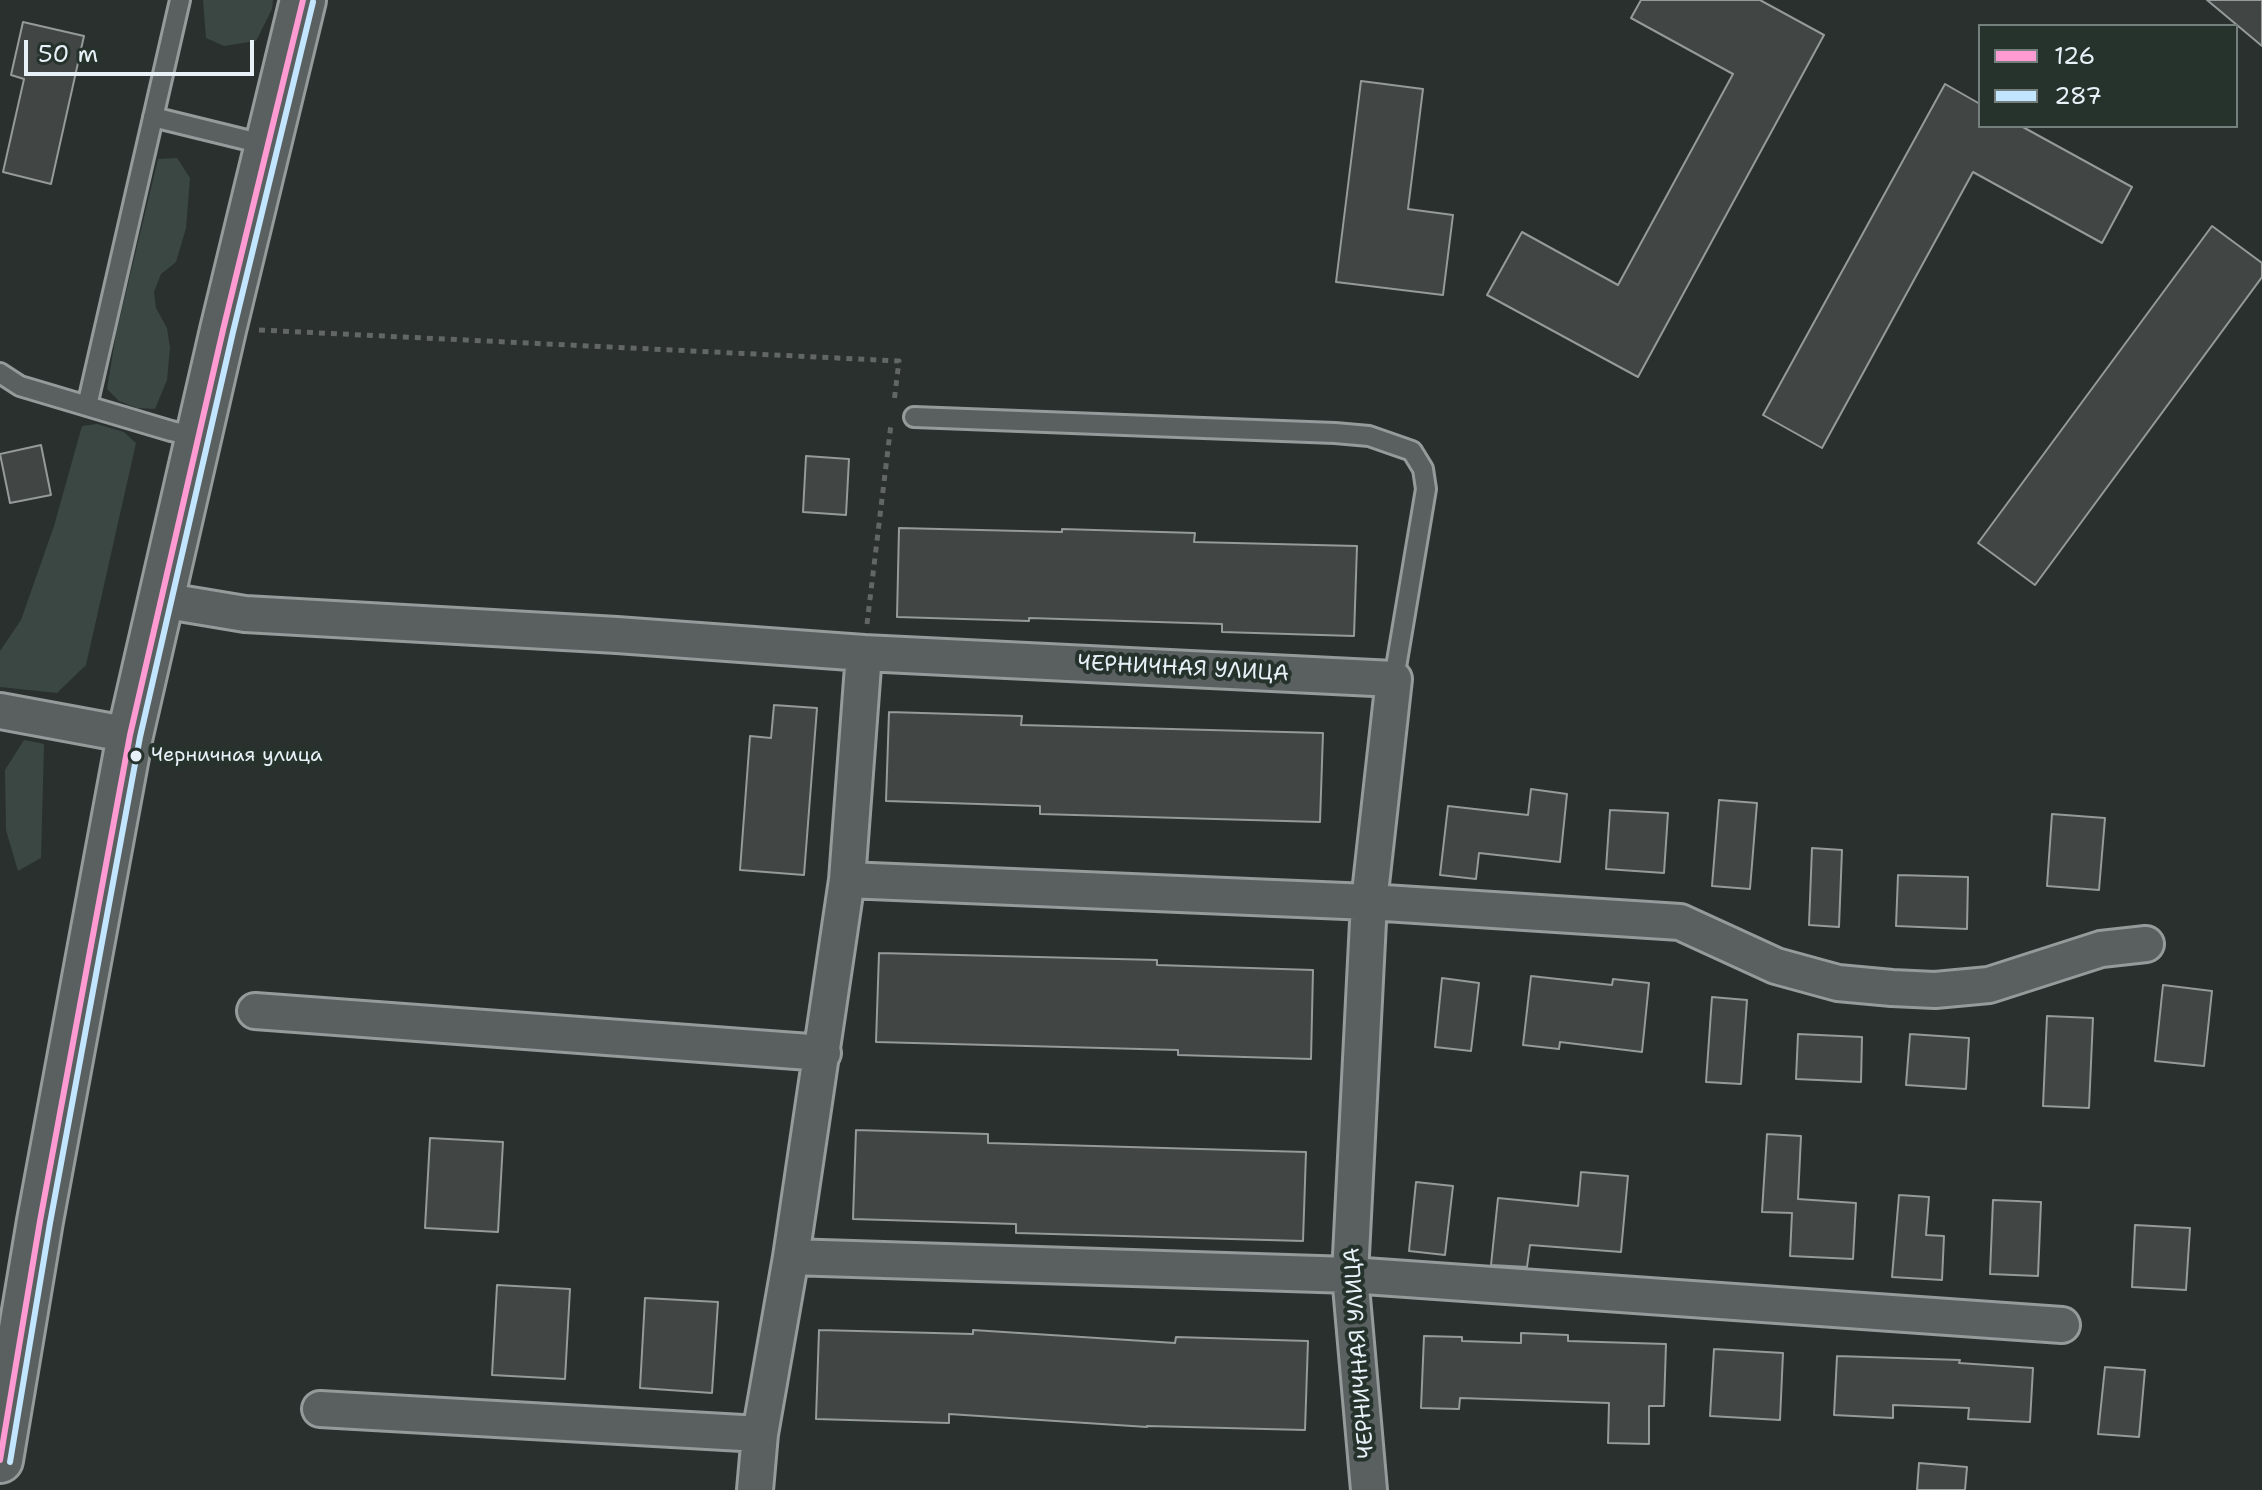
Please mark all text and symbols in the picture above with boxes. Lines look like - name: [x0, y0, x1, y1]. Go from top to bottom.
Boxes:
- scale bar: [28, 24, 258, 74]
- legend: [1978, 24, 2238, 128]
- text: 50 m: [38, 38, 98, 70]
- text: 126: [2054, 40, 2095, 72]
- text: 287: [2054, 80, 2102, 112]
- street label: ЧЕРНИЧНАЯ УЛИЦА: [1077, 650, 1289, 688]
- place label: Черничная улица: [151, 744, 323, 768]
- marker: Черничная улица: [128, 748, 144, 764]
- street label: ЧЕРНИЧНАЯ УЛИЦА: [1339, 1246, 1381, 1460]

